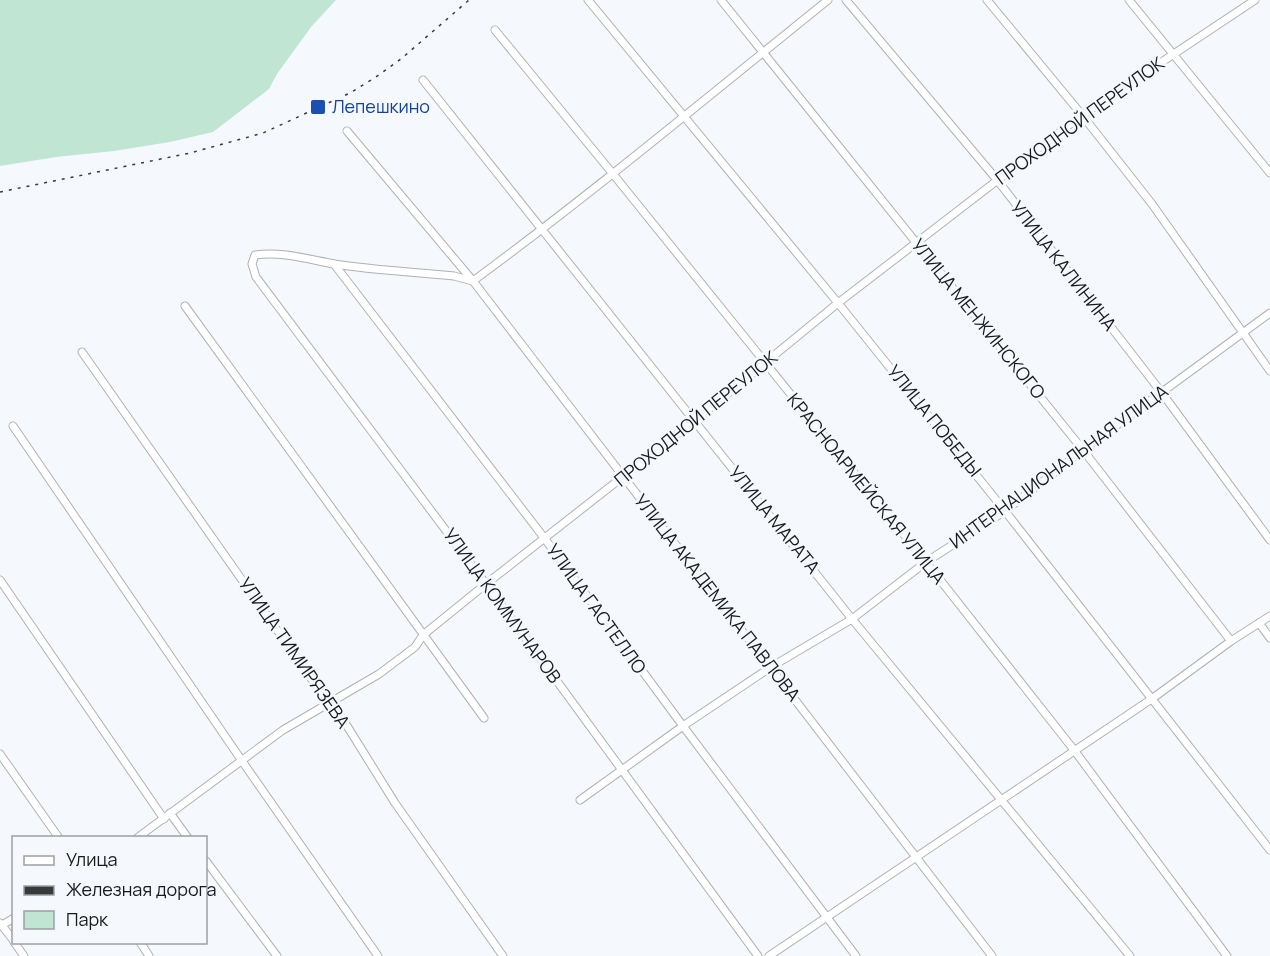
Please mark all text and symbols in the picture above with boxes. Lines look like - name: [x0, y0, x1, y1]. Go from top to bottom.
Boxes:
- street label: ПРОХОДНОЙ ПЕРЕУЛОК: [990, 51, 1169, 190]
- place label: Лепешкино: [332, 94, 430, 118]
- marker: Лепешкино: [309, 98, 327, 116]
- street label: УЛИЦА КАЛИНИНА: [1005, 195, 1122, 336]
- street label: УЛИЦА МЕНЖИНСКОГО: [907, 233, 1051, 404]
- street label: ПРОХОДНОЙ ПЕРЕУЛОК: [609, 345, 782, 491]
- street label: УЛИЦА ПОБЕДЫ: [882, 360, 987, 481]
- street label: ИНТЕРНАЦИОНАЛЬНАЯ УЛИЦА: [944, 378, 1173, 554]
- street label: КРАСНОАРМЕЙСКАЯ УЛИЦА: [782, 388, 952, 589]
- street label: УЛИЦА МАРАТА: [724, 461, 826, 579]
- street label: УЛИЦА АКАДЕМИКА ПАВЛОВА: [629, 489, 807, 706]
- street label: УЛИЦА КОММУНАРОВ: [438, 523, 567, 688]
- street label: УЛИЦА ГАСТЕЛЛО: [542, 539, 652, 678]
- street label: УЛИЦА ТИМИРЯЗЕВА: [234, 572, 356, 733]
- legend: [12, 836, 207, 944]
- text: Улица: [66, 847, 118, 871]
- text: Железная дорога: [66, 877, 217, 901]
- text: Парк: [66, 907, 109, 931]

